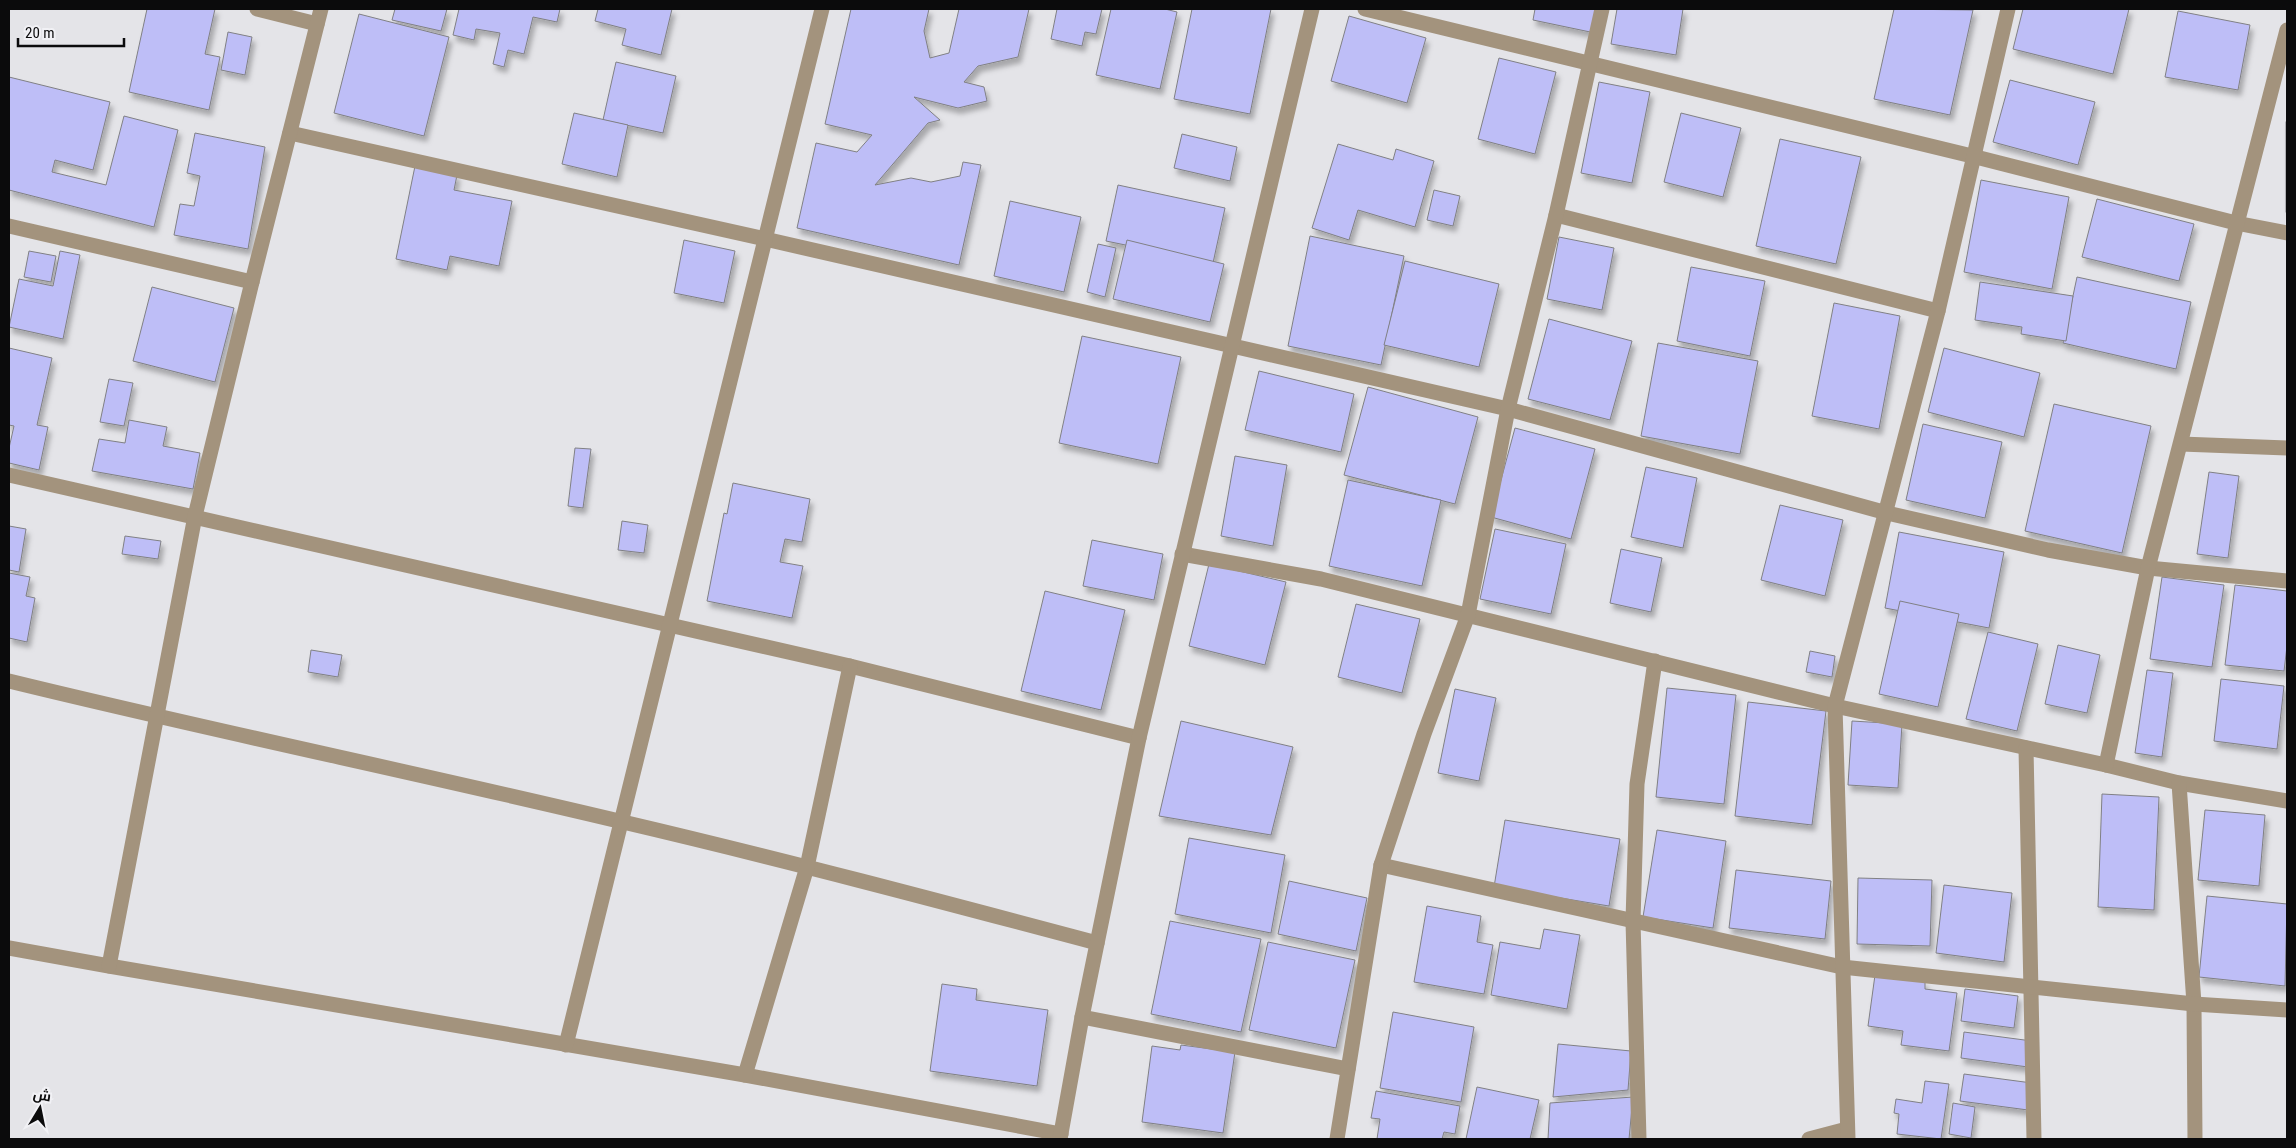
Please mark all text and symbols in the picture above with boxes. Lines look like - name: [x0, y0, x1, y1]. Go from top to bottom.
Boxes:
- scale bar: [18, 15, 124, 47]
- text: 20 m: [25, 24, 55, 42]
- north arrow: [15, 1083, 65, 1133]
- text: ش: [32, 1086, 53, 1106]

